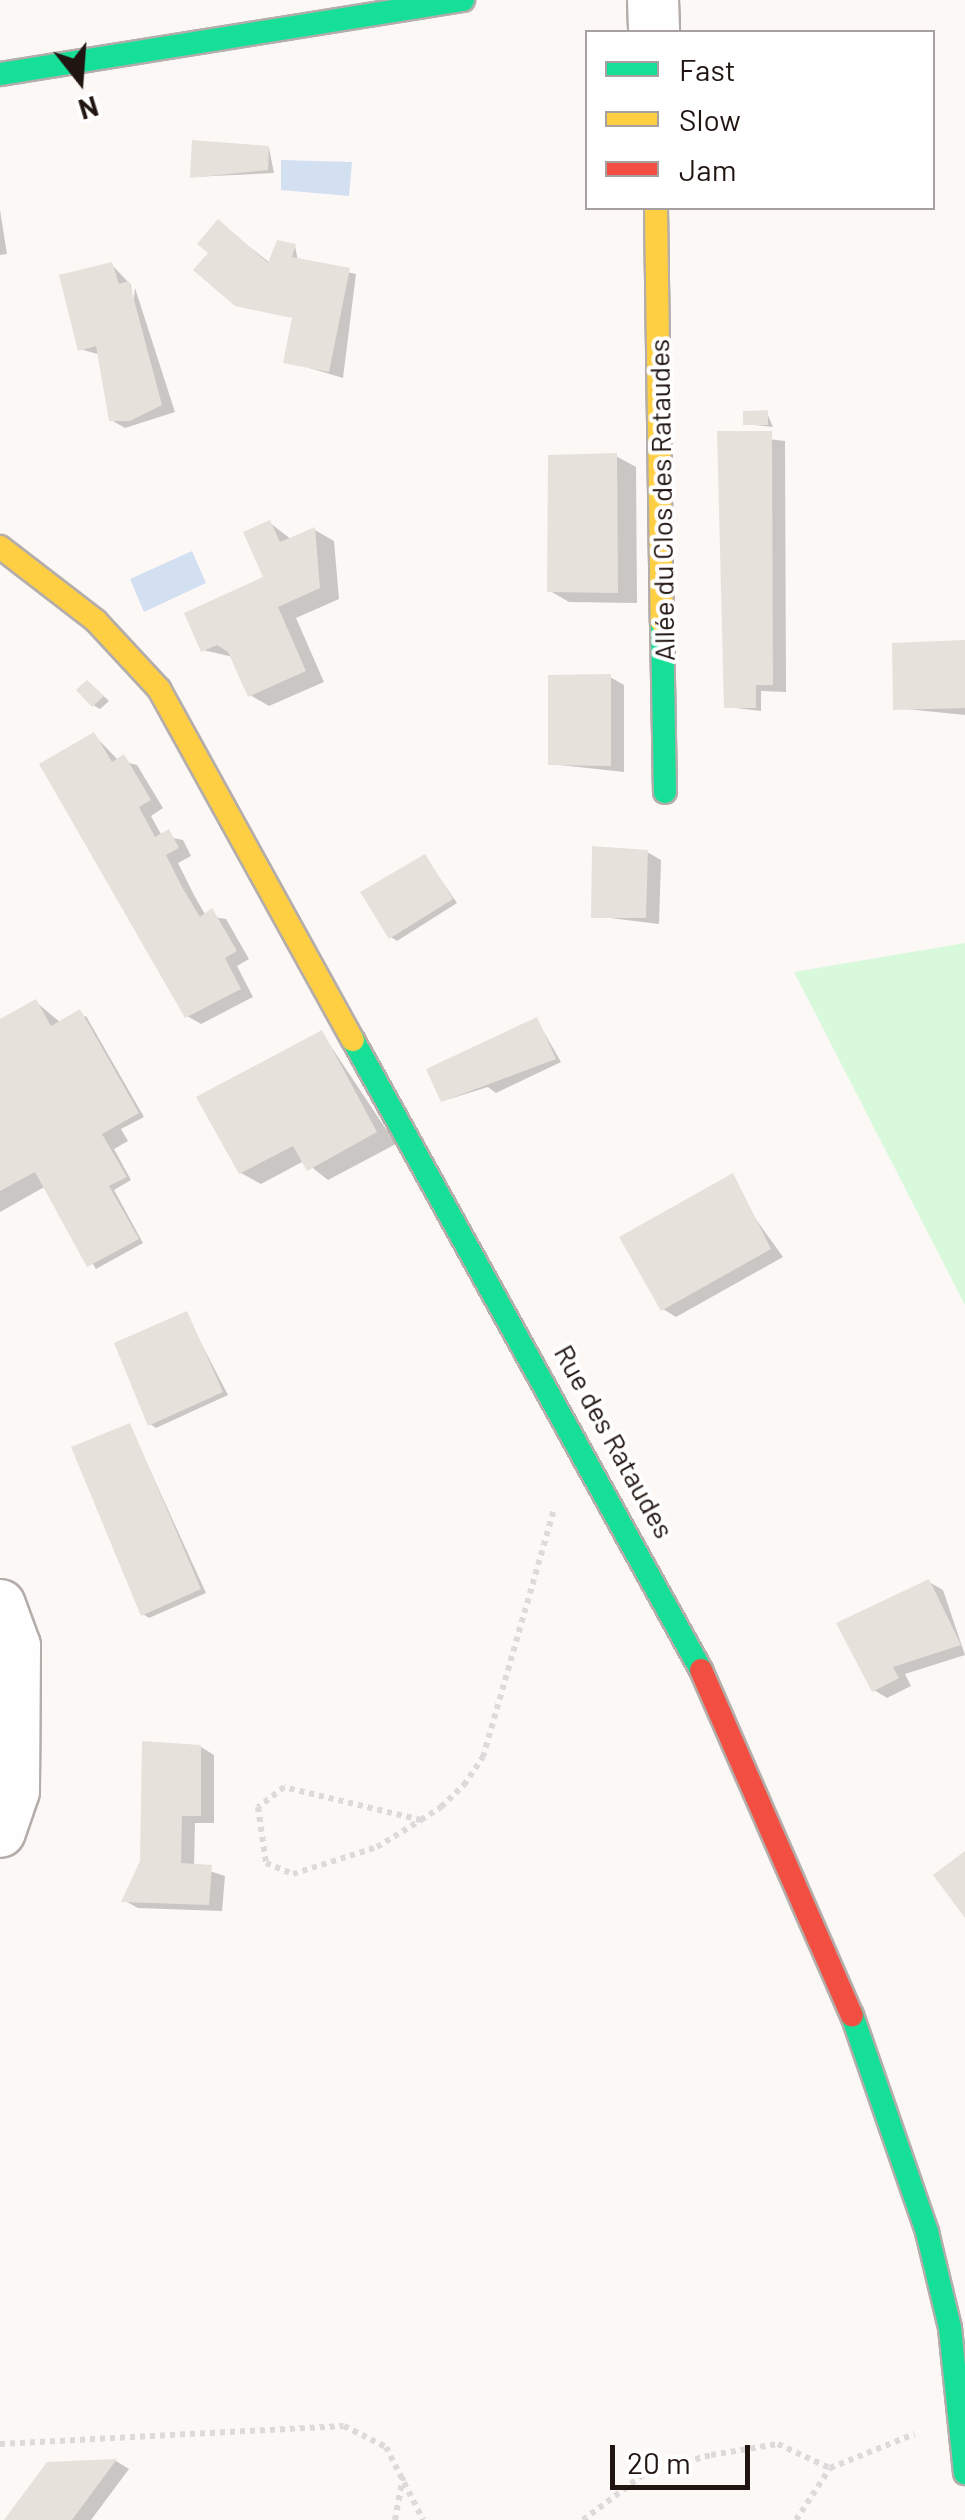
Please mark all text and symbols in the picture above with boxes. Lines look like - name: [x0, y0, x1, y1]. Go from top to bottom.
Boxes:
- north arrow: [30, 30, 130, 130]
- legend: [585, 30, 935, 210]
- text: Fast: [679, 51, 736, 87]
- text: N: [75, 90, 103, 128]
- text: Slow: [679, 101, 741, 137]
- text: Jam: [679, 151, 736, 187]
- street label: Allée du Clos des Rataudes: [641, 339, 681, 661]
- street label: Rue des Rataudes: [548, 1338, 682, 1544]
- scale bar: [615, 2425, 755, 2487]
- text: 20 m: [627, 2444, 691, 2480]

